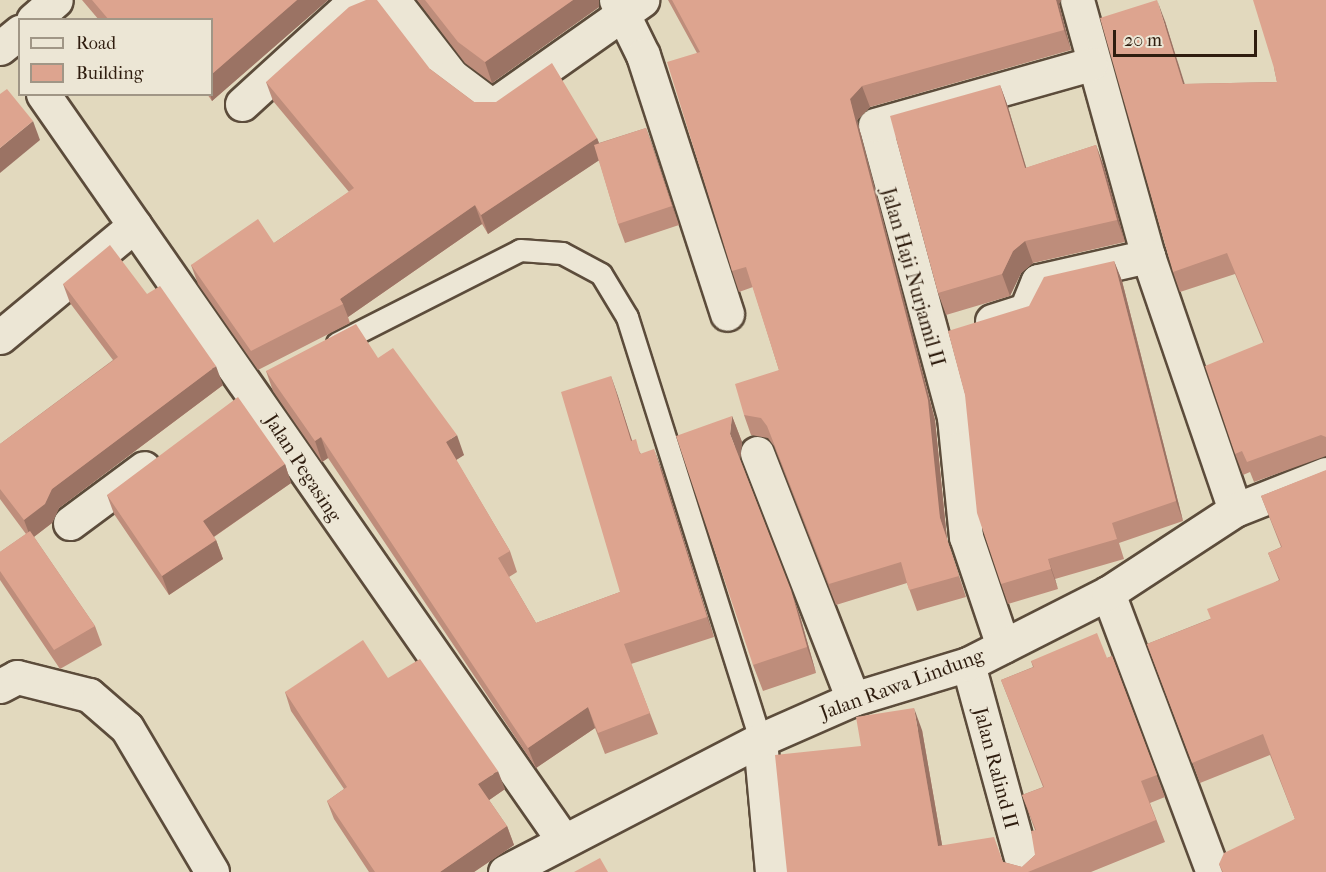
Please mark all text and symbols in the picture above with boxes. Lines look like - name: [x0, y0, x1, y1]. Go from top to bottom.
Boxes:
- legend: [18, 18, 213, 96]
- scale bar: [1116, 18, 1260, 56]
- text: 20 m: [1124, 30, 1162, 51]
- text: Road: [76, 33, 116, 54]
- text: Building: [76, 63, 143, 84]
- street label: Jalan Haji Nurjamil II: [876, 185, 950, 369]
- street label: Jalan Pegasing: [259, 409, 347, 527]
- street label: Jalan Rawa Lindung: [817, 643, 987, 725]
- street label: Jalan Ralind II: [968, 705, 1024, 831]

